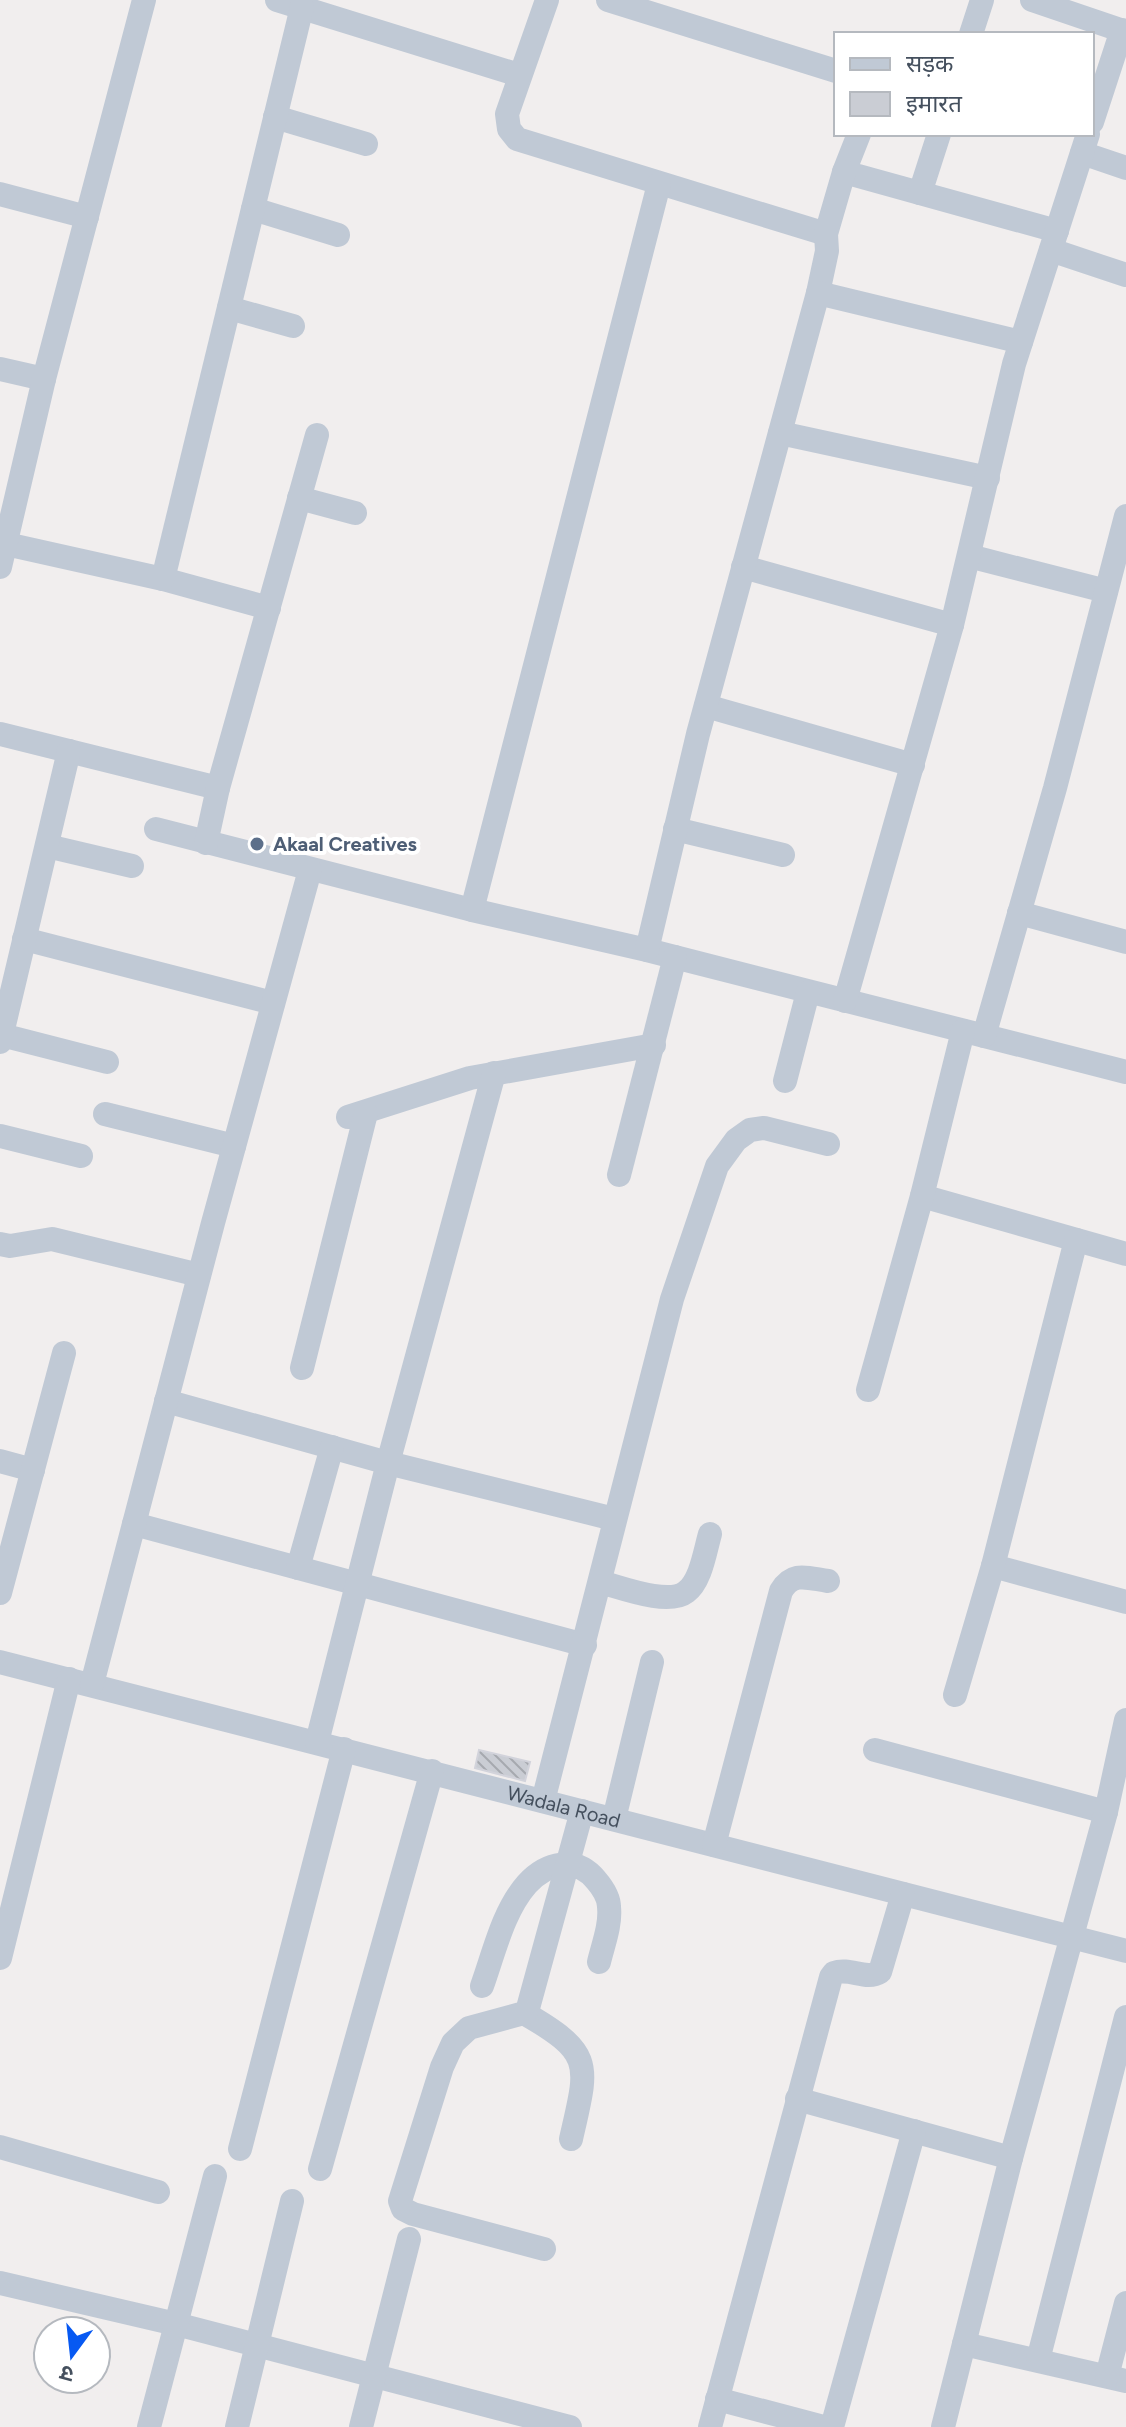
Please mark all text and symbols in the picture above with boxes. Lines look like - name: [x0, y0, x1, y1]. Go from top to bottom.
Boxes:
- legend: [834, 32, 1094, 136]
- text: सड़क: [906, 49, 954, 78]
- text: इमारत: [906, 89, 963, 118]
- place label: Akaal Creatives: [273, 832, 417, 856]
- marker: Akaal Creatives: [248, 835, 266, 853]
- street label: Wadala Road: [504, 1781, 623, 1833]
- north arrow: [32, 2315, 112, 2395]
- text: उ: [56, 2359, 77, 2389]

